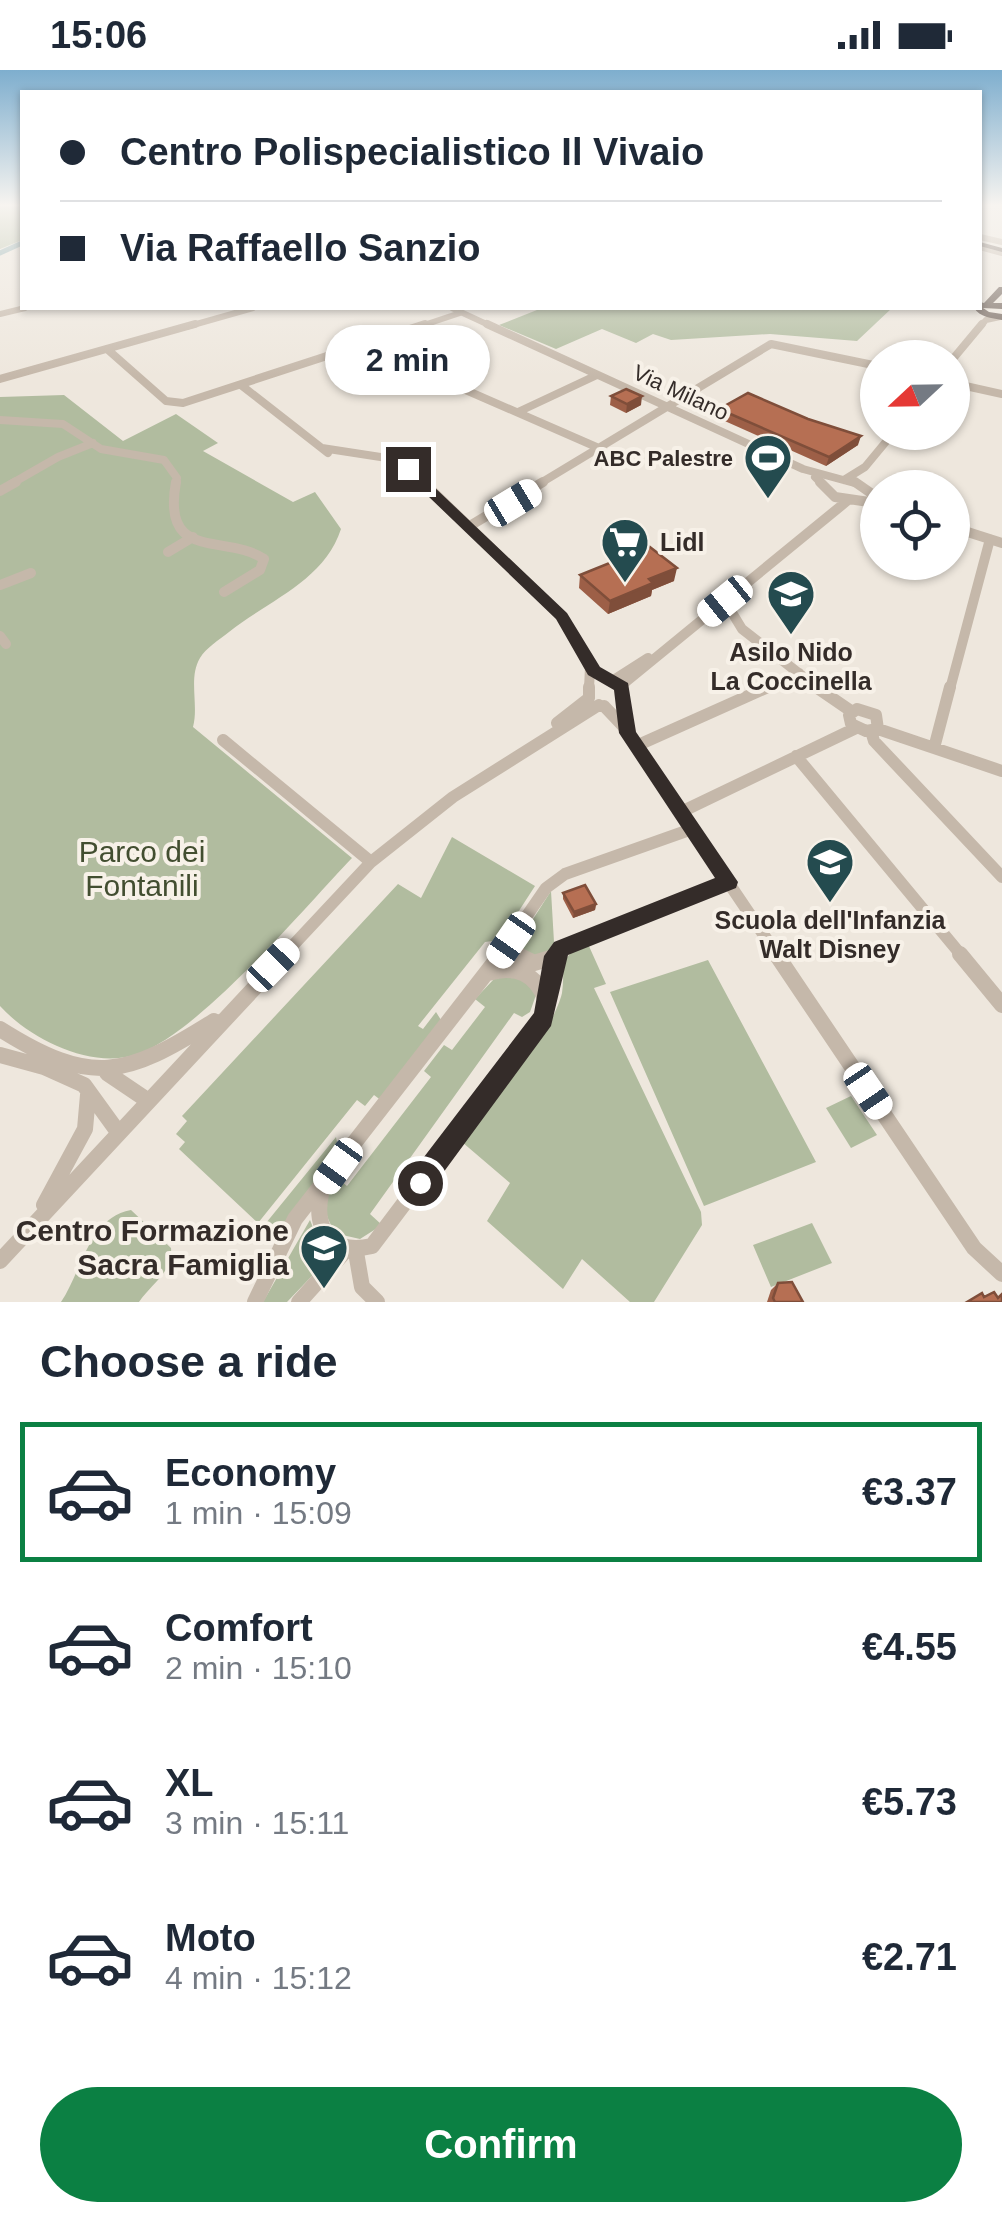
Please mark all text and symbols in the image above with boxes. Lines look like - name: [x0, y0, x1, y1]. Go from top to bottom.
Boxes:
- text: 15:06: [50, 14, 147, 56]
- text: Centro Polispecialistico Il Vivaio: [120, 131, 704, 173]
- text: Via Raffaello Sanzio: [120, 227, 480, 269]
- callout: 2 min: [326, 324, 490, 394]
- north arrow: [860, 340, 970, 450]
- map controls: [860, 340, 970, 580]
- text: 2 min: [366, 342, 449, 378]
- street label: Via Milano: [629, 360, 732, 425]
- sports icon: ABC Palestre: [742, 432, 794, 500]
- place label: ABC Palestre: [594, 446, 733, 471]
- route end: [386, 447, 431, 492]
- button: locate: [860, 470, 970, 580]
- car: [480, 475, 546, 531]
- supermarket icon: Lidl: [599, 516, 651, 584]
- place label: Lidl: [660, 528, 704, 556]
- school or university icon: Asilo Nido La Coccinella: [765, 568, 817, 636]
- car: [692, 570, 758, 632]
- place label: Asilo Nido La Coccinella: [710, 638, 873, 695]
- park label: Parco dei Fontanili: [79, 835, 205, 902]
- school or university icon: Scuola dell'Infanzia Walt Disney: [804, 836, 856, 904]
- place label: Scuola dell'Infanzia Walt Disney: [715, 906, 947, 963]
- car: [482, 907, 540, 973]
- car: [241, 933, 305, 997]
- car: [839, 1058, 897, 1124]
- car: [308, 1133, 368, 1199]
- route start: [398, 1161, 443, 1206]
- place label: Centro Formazione Sacra Famiglia: [16, 1214, 289, 1281]
- school or university icon: Centro Formazione Sacra Famiglia: [298, 1222, 350, 1290]
- text: Choose a ride: [40, 1336, 338, 1387]
- icon: car: [45, 1447, 135, 1537]
- text: Economy: [165, 1452, 336, 1494]
- text: €3.37: [862, 1471, 957, 1513]
- text: 1 min · 15:09: [165, 1495, 352, 1531]
- icon: car: [45, 1602, 135, 1692]
- text: Comfort: [165, 1607, 313, 1649]
- text: €4.55: [862, 1626, 957, 1668]
- text: 2 min · 15:10: [165, 1650, 352, 1686]
- icon: car: [45, 1757, 135, 1847]
- text: XL: [165, 1762, 214, 1804]
- text: €5.73: [862, 1781, 957, 1823]
- text: 3 min · 15:11: [165, 1805, 349, 1841]
- icon: car: [45, 1912, 135, 2002]
- text: Moto: [165, 1917, 256, 1959]
- text: €2.71: [862, 1936, 957, 1978]
- text: 4 min · 15:12: [165, 1960, 352, 1996]
- button: Confirm: [40, 2087, 962, 2202]

